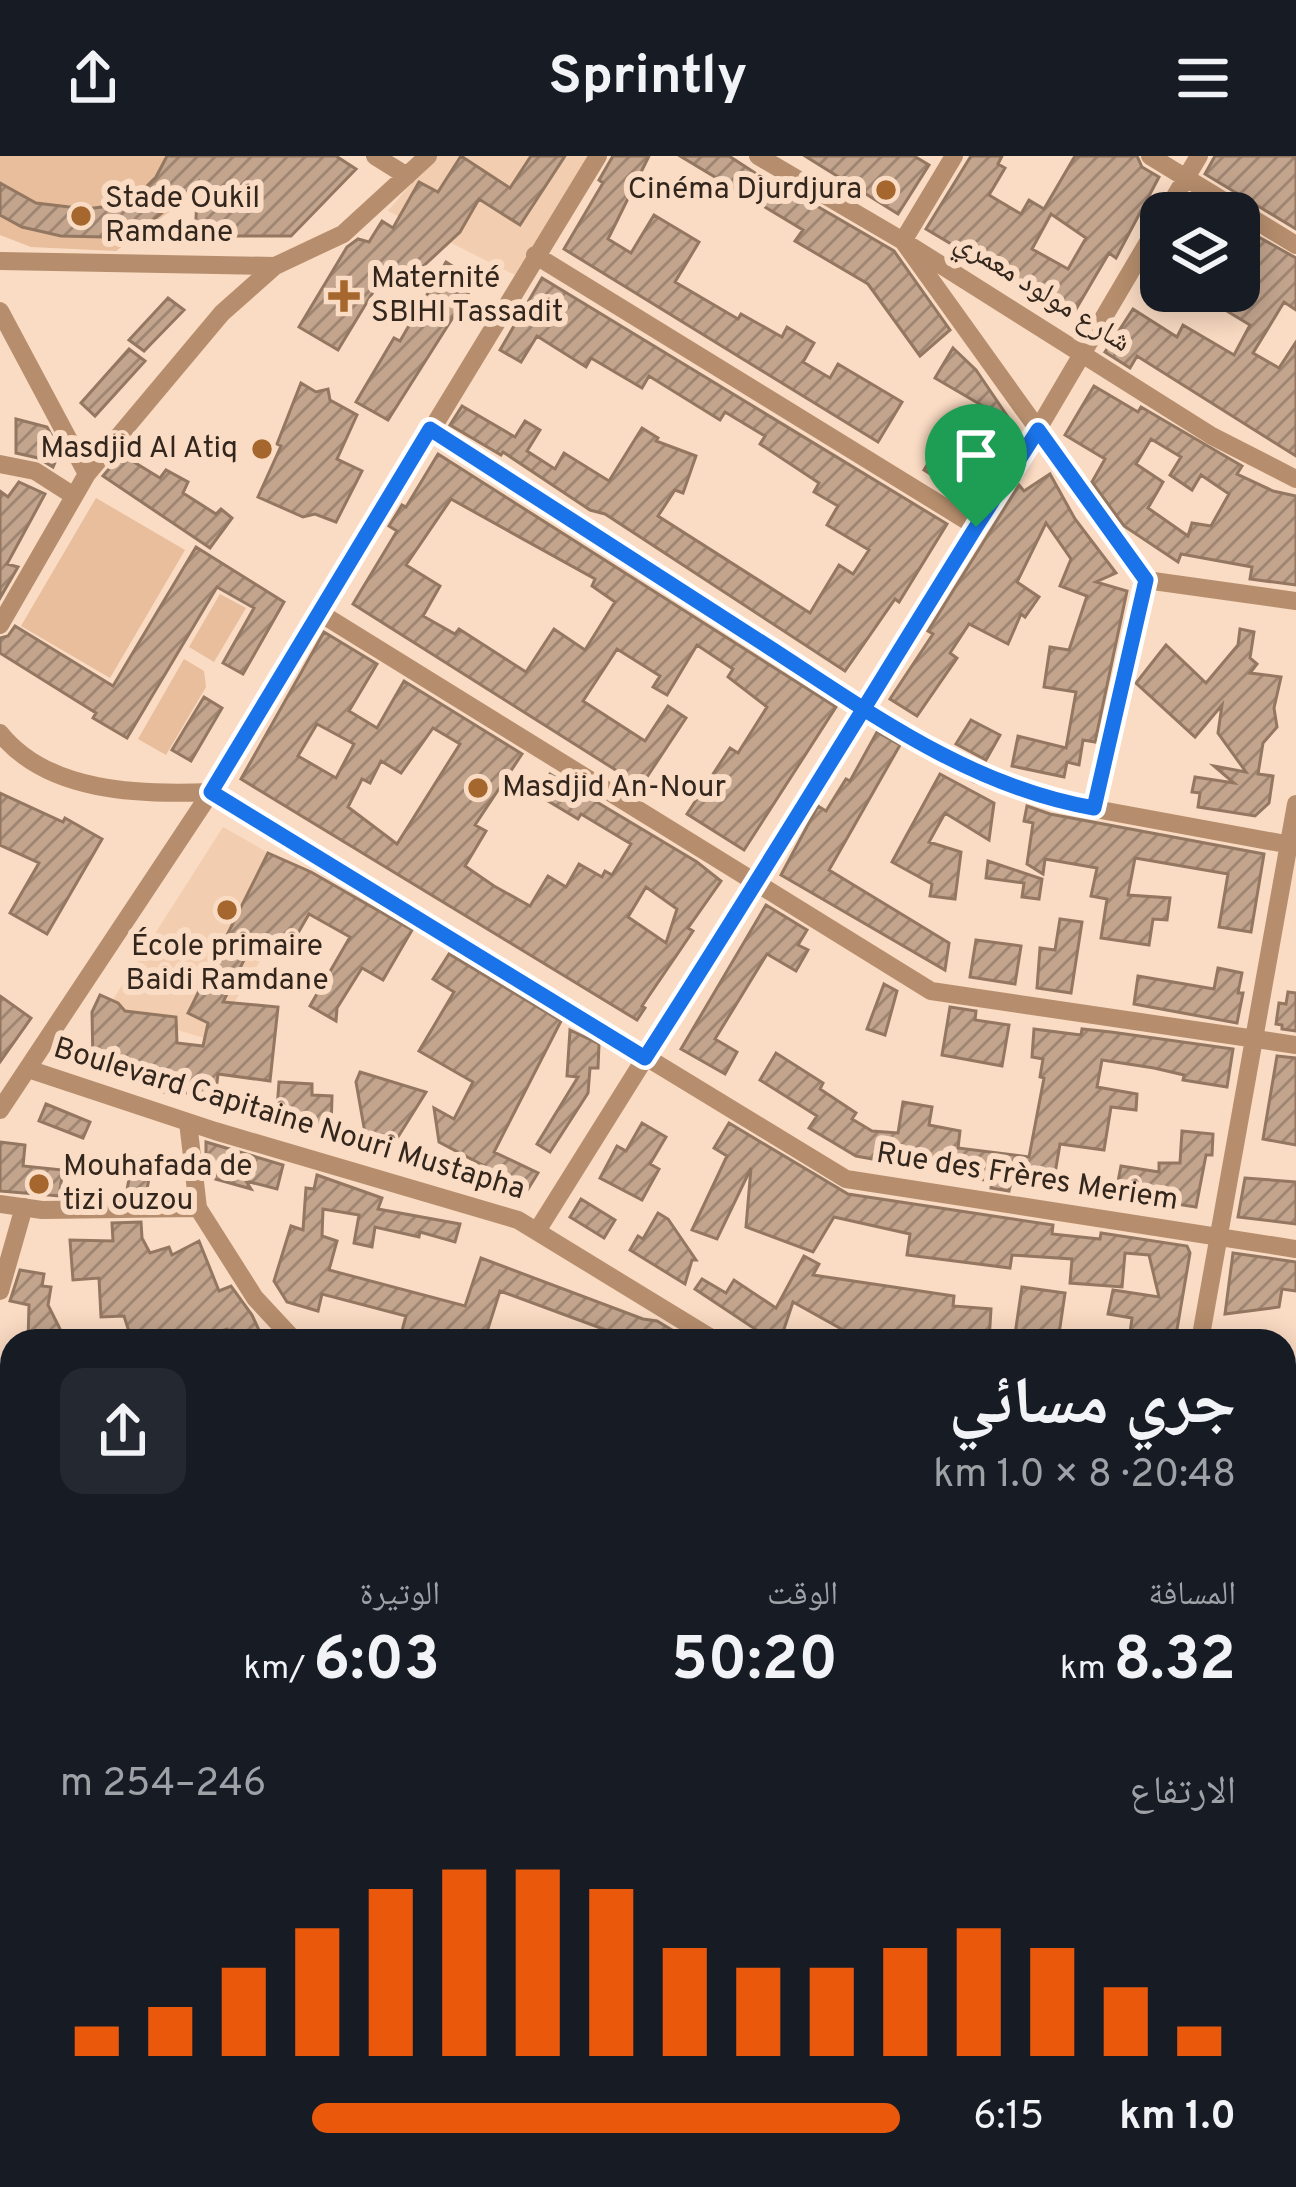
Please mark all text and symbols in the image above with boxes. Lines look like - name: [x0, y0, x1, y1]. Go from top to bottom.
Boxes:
- text: Sprintly: [549, 44, 748, 113]
- icon: share: [60, 45, 126, 111]
- icon: menu: [1170, 45, 1236, 111]
- place label: Cinéma Djurdjura: [628, 172, 862, 209]
- marker: Cinéma Djurdjura: [873, 177, 899, 203]
- place label: Stade Oukil Ramdane: [105, 181, 260, 252]
- map controls: [1140, 192, 1260, 312]
- button: layers: [1140, 192, 1260, 312]
- marker: Stade Oukil Ramdane: [68, 203, 94, 229]
- street label: شارع مولود معمري: [946, 224, 1137, 364]
- place label: Maternité SBIHI Tassadit: [371, 261, 563, 332]
- marker: Maternité SBIHI Tassadit: [328, 280, 360, 312]
- pin: [925, 404, 1027, 527]
- icon: arrive: [943, 422, 1009, 488]
- place label: Masdjid Al Atiq: [40, 431, 238, 468]
- marker: Masdjid Al Atiq: [249, 436, 275, 462]
- place label: Masdjid An-Nour: [502, 770, 727, 807]
- marker: Masdjid An-Nour: [465, 775, 491, 801]
- marker: École primaire Baidi Ramdane: [214, 897, 240, 923]
- place label: École primaire Baidi Ramdane: [125, 927, 329, 1000]
- street label: Boulevard Capitaine Nouri Mustapha: [49, 1031, 529, 1209]
- street label: Rue des Frères Meriem: [873, 1136, 1181, 1220]
- place label: Mouhafada de tizi ouzou: [63, 1149, 252, 1220]
- marker: Mouhafada de tizi ouzou: [26, 1171, 52, 1197]
- text: جري مسائي: [949, 1365, 1236, 1448]
- button: share: [60, 1368, 186, 1494]
- text: 20:48 · 8 × 1.0 km: [933, 1452, 1236, 1501]
- text: الوتيرة: [360, 1575, 440, 1617]
- text: الوقت: [767, 1575, 838, 1617]
- text: المسافة: [1149, 1575, 1236, 1617]
- text: 6:03: [313, 1625, 440, 1701]
- text: 50:20: [671, 1625, 838, 1701]
- text: 8.32: [1114, 1625, 1236, 1701]
- text: /km: [243, 1649, 313, 1691]
- text: km: [1060, 1649, 1114, 1691]
- text: 246–254 m: [60, 1761, 266, 1810]
- text: الارتفاع: [1130, 1769, 1236, 1818]
- text: 6:15: [973, 2094, 1044, 2143]
- text: 1.0 km: [1119, 2094, 1236, 2143]

